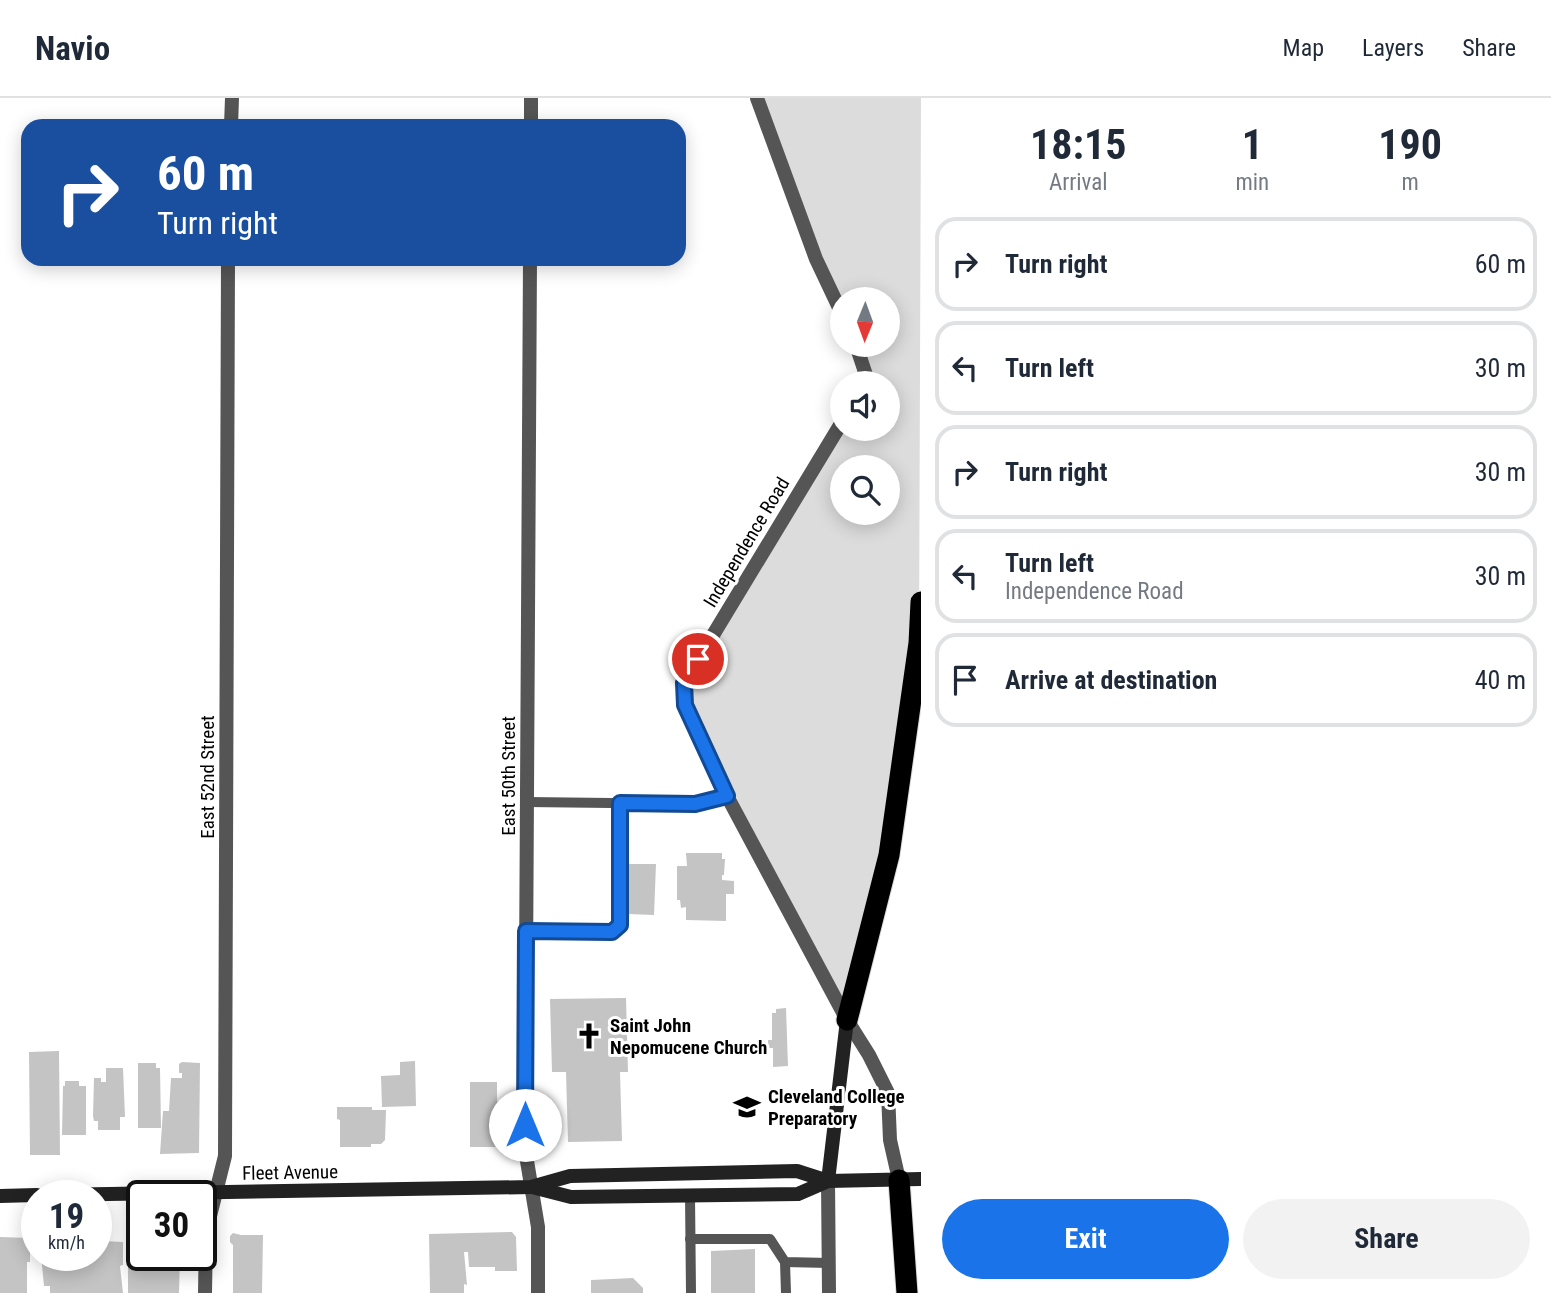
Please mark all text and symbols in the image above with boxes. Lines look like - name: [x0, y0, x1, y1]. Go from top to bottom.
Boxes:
- text: Navio: [35, 29, 110, 68]
- text: Map: [1283, 34, 1324, 62]
- text: Layers: [1362, 34, 1424, 62]
- text: Share: [1462, 34, 1516, 62]
- text: 18:15: [1030, 120, 1126, 169]
- text: 1: [1242, 120, 1263, 169]
- text: 190: [1378, 120, 1442, 169]
- text: 60 m: [157, 145, 254, 202]
- icon: right: [42, 147, 133, 238]
- text: Arrival: [1049, 169, 1107, 196]
- text: min: [1235, 169, 1269, 196]
- text: m: [1401, 169, 1419, 196]
- text: Turn right: [157, 204, 278, 242]
- icon: right: [946, 245, 984, 283]
- text: Turn right: [1005, 249, 1107, 279]
- text: 60 m: [1475, 249, 1526, 279]
- north arrow: [830, 287, 900, 357]
- map controls: [830, 287, 900, 525]
- icon: left: [946, 349, 984, 387]
- text: Turn left: [1005, 353, 1094, 383]
- text: 30 m: [1475, 353, 1526, 383]
- button: sound: [830, 371, 900, 441]
- icon: right: [946, 453, 984, 491]
- button: search: [830, 455, 900, 525]
- text: Turn right: [1005, 457, 1107, 487]
- text: 30 m: [1475, 457, 1526, 487]
- street label: Independence Road: [699, 473, 794, 611]
- text: Turn left: [1005, 548, 1094, 578]
- icon: left: [946, 557, 984, 595]
- text: 30 m: [1475, 561, 1526, 591]
- text: Independence Road: [1005, 578, 1184, 605]
- pin: [668, 629, 728, 689]
- icon: arrive: [679, 640, 717, 678]
- icon: arrive: [946, 661, 984, 699]
- text: Arrive at destination: [1005, 665, 1217, 695]
- text: 40 m: [1475, 665, 1526, 695]
- street label: East 52nd Street: [196, 715, 219, 839]
- street label: East 50th Street: [497, 716, 520, 836]
- place label: Saint John Nepomucene Church: [610, 1014, 767, 1059]
- church icon: Saint John Nepomucene Church: [574, 1021, 604, 1051]
- place label: Cleveland College Preparatory: [768, 1085, 905, 1130]
- position arrow: [488, 1088, 562, 1162]
- school or university icon: Cleveland College Preparatory: [732, 1092, 762, 1122]
- street label: Fleet Avenue: [242, 1160, 338, 1185]
- speed limit sign: 30: [126, 1180, 217, 1271]
- text: 19: [49, 1196, 84, 1237]
- button: Exit: [942, 1199, 1229, 1279]
- button: Share: [1243, 1199, 1530, 1279]
- text: km/h: [48, 1232, 85, 1253]

